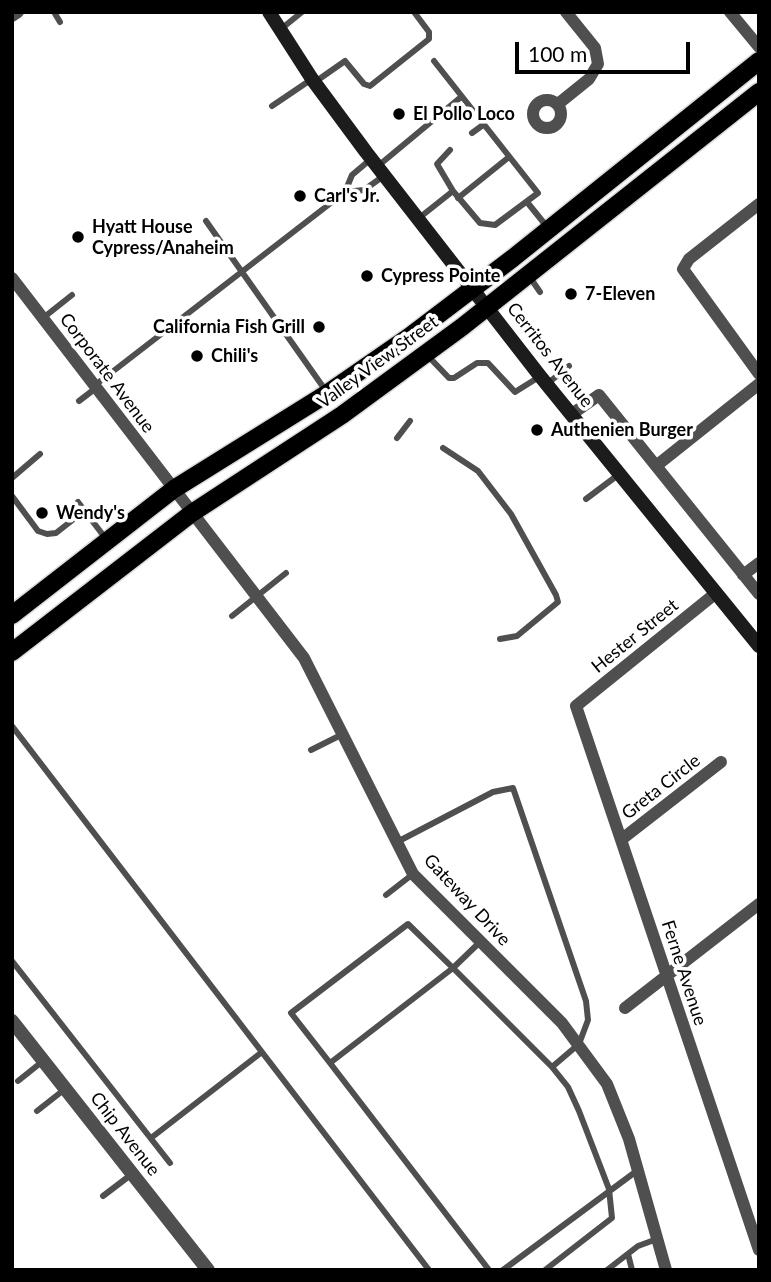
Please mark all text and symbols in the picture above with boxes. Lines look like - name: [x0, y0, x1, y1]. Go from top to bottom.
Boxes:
- scale bar: [519, 28, 694, 72]
- text: 100 m: [528, 41, 587, 66]
- place label: El Pollo Loco: [413, 103, 515, 125]
- marker: El Pollo Loco: [391, 106, 407, 122]
- place label: Carl's Jr.: [314, 185, 380, 207]
- marker: Carl's Jr.: [292, 188, 308, 204]
- place label: Hyatt House Cypress/Anaheim: [92, 216, 234, 258]
- marker: Hyatt House Cypress/Anaheim: [70, 229, 86, 245]
- place label: Cypress Pointe: [381, 265, 500, 287]
- marker: Cypress Pointe: [359, 268, 375, 284]
- place label: 7-Eleven: [585, 283, 655, 305]
- marker: 7-Eleven: [563, 286, 579, 302]
- street label: Cerritos Avenue: [502, 298, 598, 412]
- street label: Corporate Avenue: [55, 309, 159, 437]
- street label: Valley View Street: [314, 311, 442, 413]
- place label: California Fish Grill: [153, 316, 305, 338]
- marker: California Fish Grill: [311, 319, 327, 335]
- place label: Chili's: [211, 345, 258, 367]
- marker: Chili's: [189, 348, 205, 364]
- place label: Authenien Burger: [551, 419, 693, 441]
- marker: Authenien Burger: [529, 422, 545, 438]
- place label: Wendy's: [56, 502, 125, 524]
- marker: Wendy's: [34, 505, 50, 521]
- street label: Hester Street: [587, 594, 683, 678]
- street label: Greta Circle: [618, 750, 704, 824]
- street label: Gateway Drive: [419, 850, 515, 950]
- street label: Ferne Avenue: [657, 918, 711, 1028]
- street label: Chip Avenue: [85, 1088, 165, 1180]

